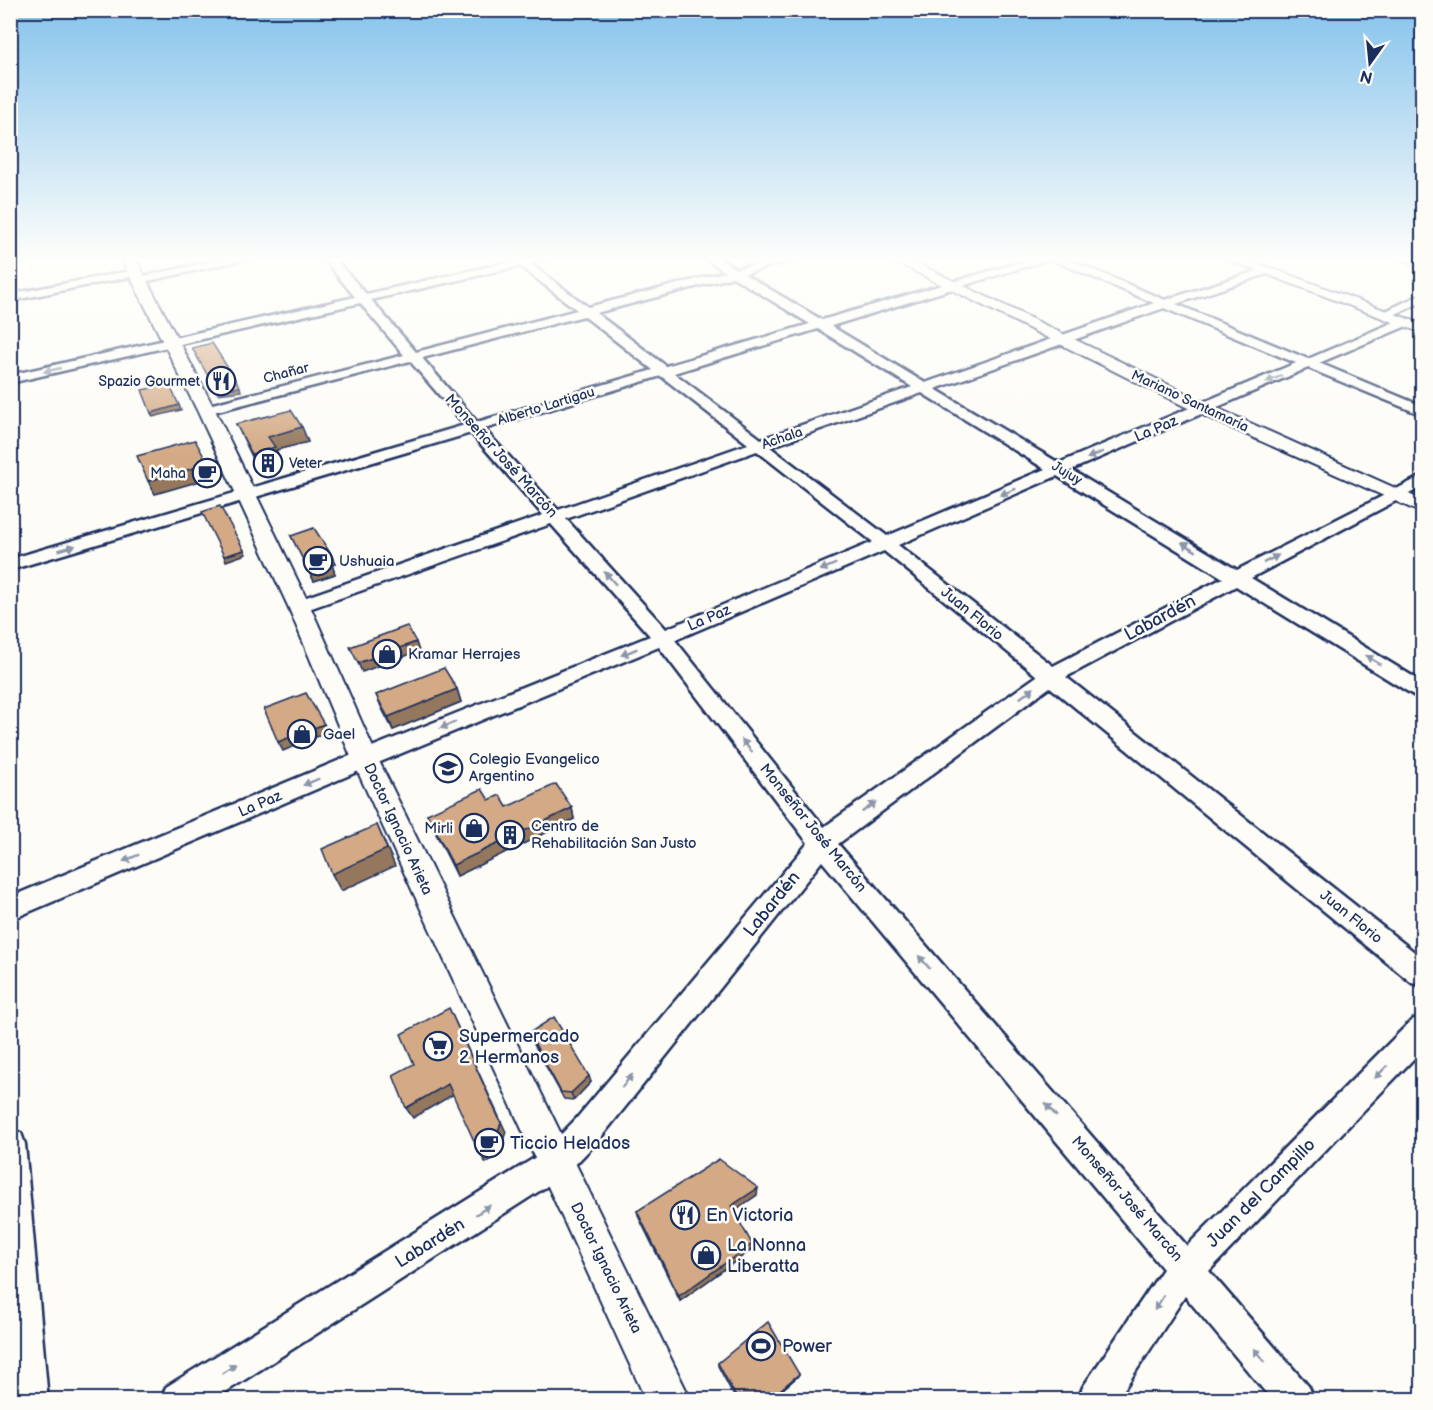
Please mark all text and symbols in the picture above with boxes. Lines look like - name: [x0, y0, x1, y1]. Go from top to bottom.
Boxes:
- north arrow: [1340, 33, 1400, 93]
- text: N: [1358, 65, 1375, 87]
- street label: Chañar: [261, 359, 312, 387]
- one-way arrow: [43, 365, 62, 375]
- restaurant icon: Spazio Gourmet: [205, 365, 237, 397]
- street label: Mariano Santamaría: [1129, 366, 1251, 436]
- place label: Spazio Gourmet: [98, 373, 201, 390]
- one-way arrow: [1265, 375, 1283, 384]
- street label: Alberto Lartigau: [495, 383, 597, 429]
- street label: Monseñor José Marcón: [440, 390, 562, 522]
- street label: La Paz: [1131, 411, 1181, 447]
- street label: Achala: [759, 423, 805, 453]
- building icon: Veter: [252, 447, 284, 479]
- one-way arrow: [1085, 450, 1103, 460]
- place label: Veter: [289, 455, 323, 472]
- cafe icon: Maha: [191, 457, 223, 489]
- street label: Jujuy: [1049, 457, 1086, 489]
- place label: Maha: [150, 465, 186, 482]
- one-way arrow: [998, 487, 1016, 497]
- one-way arrow: [1180, 542, 1197, 552]
- one-way arrow: [58, 543, 76, 552]
- cafe icon: Ushuaia: [302, 545, 334, 577]
- place label: Ushuaia: [339, 552, 394, 571]
- one-way arrow: [1263, 554, 1280, 564]
- one-way arrow: [818, 562, 836, 572]
- one-way arrow: [604, 571, 617, 586]
- street label: Juan Florio: [937, 583, 1007, 645]
- street label: Labardén: [1121, 590, 1199, 646]
- street label: La Paz: [684, 600, 734, 636]
- shop icon: Kramar Herrajes: [371, 638, 403, 670]
- place label: Kramar Herrajes: [408, 645, 521, 664]
- one-way arrow: [620, 648, 638, 657]
- one-way arrow: [1365, 655, 1381, 666]
- one-way arrow: [1018, 687, 1034, 699]
- shop icon: Gael: [286, 718, 318, 750]
- one-way arrow: [439, 720, 457, 730]
- place label: Gael: [323, 725, 355, 744]
- one-way arrow: [742, 739, 754, 754]
- place label: Colegio Evangelico Argentino: [469, 750, 600, 786]
- school or university icon: Colegio Evangelico Argentino: [432, 752, 464, 784]
- street label: Doctor Ignacio Arieta: [359, 760, 437, 898]
- street label: Monseñor José Marcón: [755, 760, 871, 896]
- one-way arrow: [302, 778, 320, 787]
- street label: La Paz: [235, 786, 285, 822]
- one-way arrow: [861, 802, 876, 814]
- shop icon: Mirli: [458, 812, 490, 844]
- place label: Centro de Rehabilitación San Justo: [531, 817, 697, 853]
- place label: Mirli: [424, 819, 453, 838]
- building icon: Centro de Rehabilitación San Justo: [494, 819, 526, 851]
- one-way arrow: [122, 853, 140, 863]
- street label: Labardén: [739, 867, 805, 941]
- street label: Juan Florio: [1316, 886, 1386, 948]
- one-way arrow: [918, 955, 931, 970]
- place label: Supermercado 2 Hermanos: [459, 1026, 580, 1068]
- supermarket icon: Supermercado 2 Hermanos: [422, 1030, 454, 1062]
- one-way arrow: [1375, 1064, 1389, 1078]
- one-way arrow: [620, 1074, 633, 1089]
- one-way arrow: [1045, 1103, 1058, 1118]
- cafe icon: Ticcio Helados: [473, 1127, 505, 1159]
- street label: Monseñor José Marcón: [1067, 1132, 1187, 1266]
- place label: Ticcio Helados: [510, 1133, 630, 1154]
- street label: Juan del Campillo: [1202, 1134, 1320, 1252]
- street label: Doctor Ignacio Arieta: [566, 1199, 646, 1337]
- restaurant icon: En Victoria: [669, 1199, 701, 1231]
- one-way arrow: [475, 1204, 492, 1215]
- place label: En Victoria: [706, 1205, 793, 1226]
- street label: Labardén: [391, 1213, 469, 1273]
- place label: La Nonna Liberatta: [727, 1235, 806, 1277]
- shop icon: La Nonna Liberatta: [690, 1239, 722, 1271]
- one-way arrow: [1154, 1295, 1165, 1311]
- sports icon: Power: [745, 1330, 777, 1362]
- place label: Power: [782, 1336, 832, 1357]
- one-way arrow: [1253, 1348, 1266, 1363]
- one-way arrow: [221, 1363, 237, 1374]

